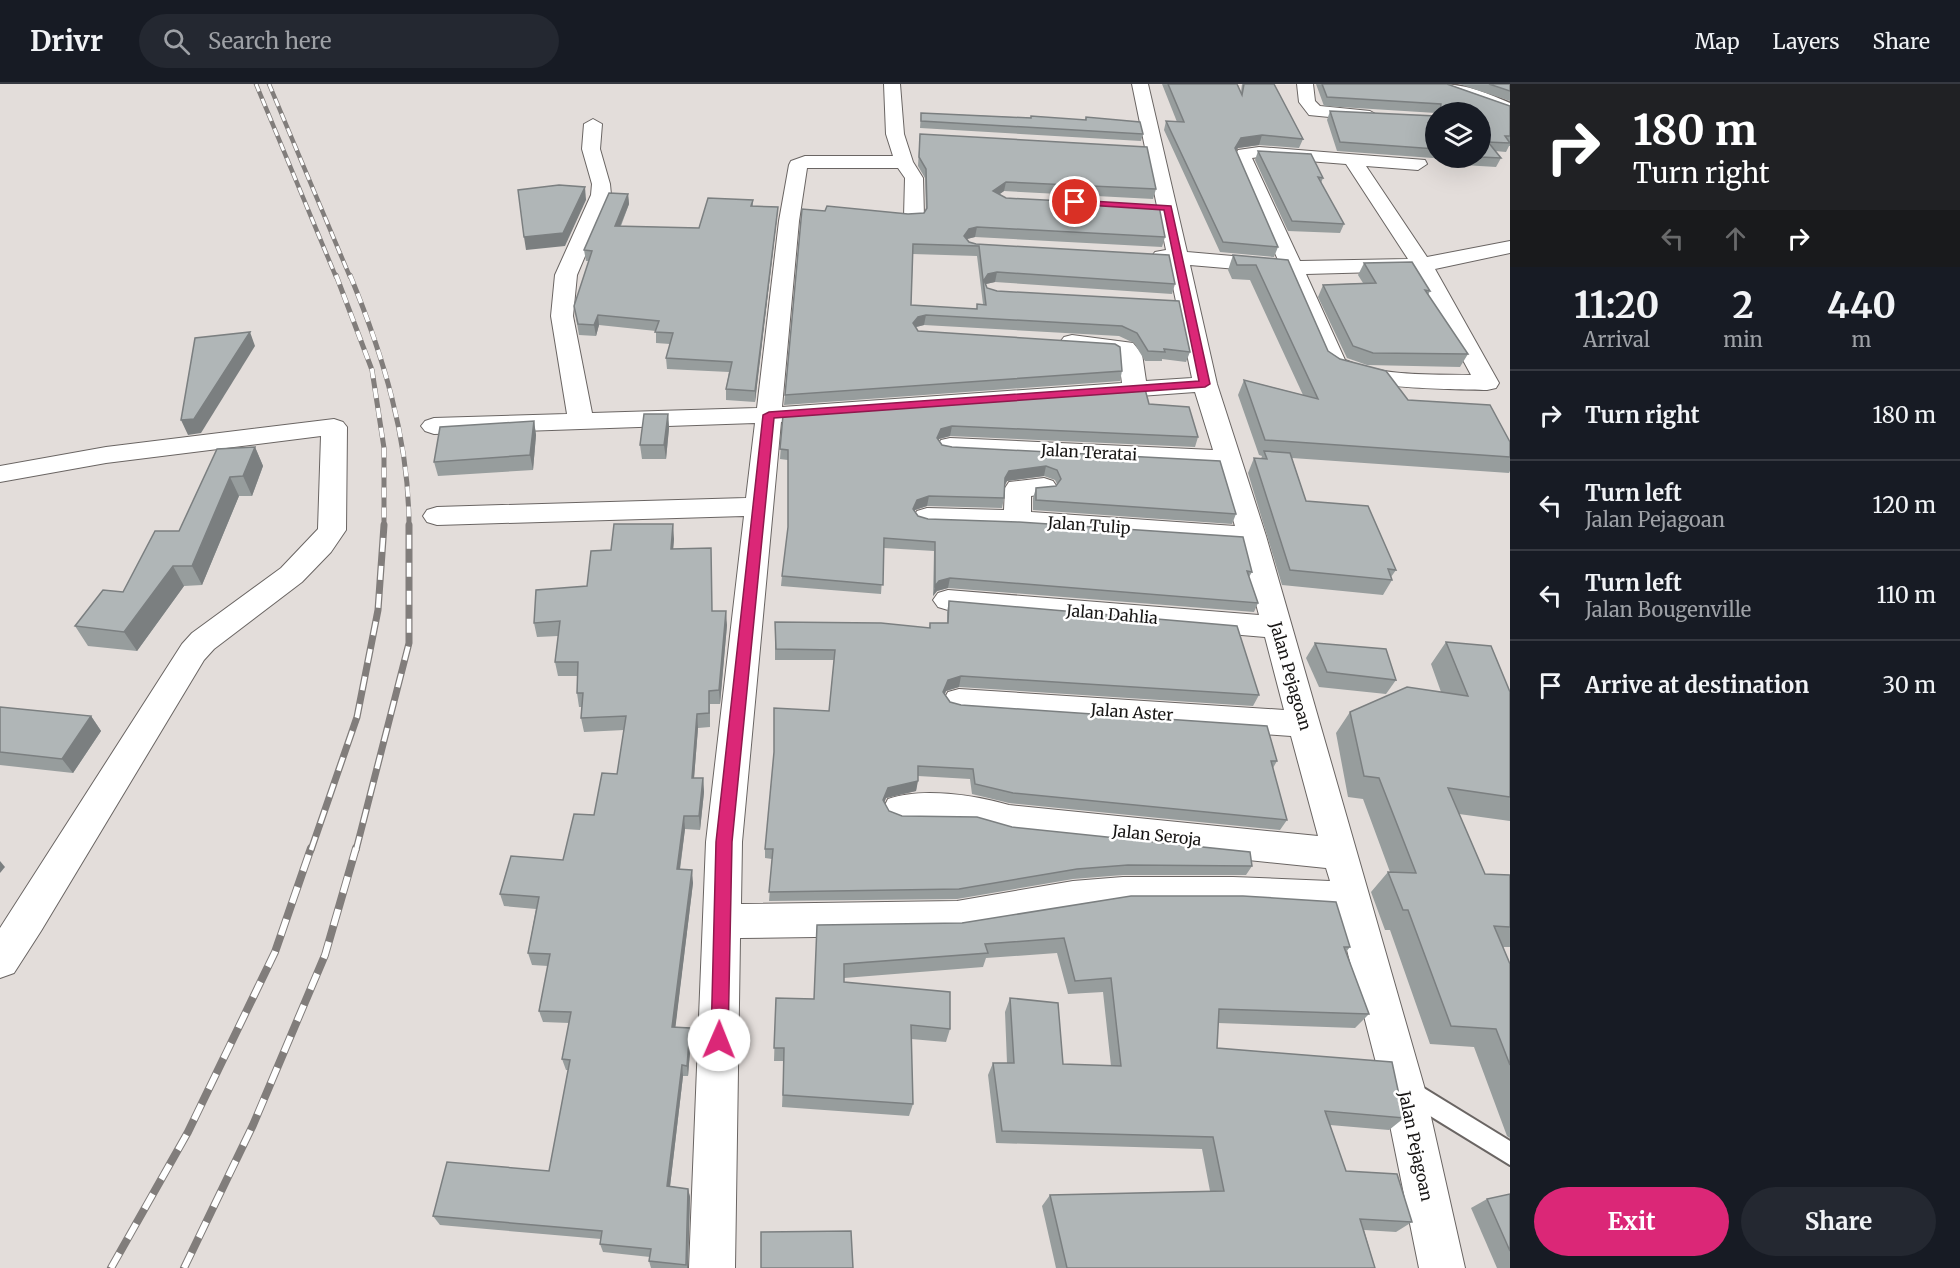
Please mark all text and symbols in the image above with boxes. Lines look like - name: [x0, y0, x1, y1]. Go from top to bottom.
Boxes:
- search box: [139, 14, 559, 68]
- text: Drivr: [30, 23, 103, 59]
- icon: search: [160, 25, 193, 58]
- text: Search here: [208, 27, 331, 55]
- text: Map: [1695, 28, 1740, 55]
- text: Layers: [1773, 28, 1840, 55]
- text: Share: [1873, 28, 1930, 55]
- map controls: [1425, 102, 1491, 168]
- button: layers: [1425, 102, 1491, 168]
- text: 180 m: [1633, 104, 1757, 156]
- icon: right: [1534, 108, 1612, 186]
- text: Turn right: [1633, 156, 1770, 190]
- pin: [1049, 176, 1100, 227]
- icon: arrive: [1058, 185, 1091, 218]
- icon: left: [1656, 222, 1689, 255]
- icon: ahead: [1719, 222, 1752, 255]
- icon: right: [1782, 222, 1815, 255]
- text: 11:20: [1574, 283, 1659, 328]
- text: 2: [1733, 283, 1754, 328]
- text: 440: [1827, 283, 1896, 328]
- text: Arrival: [1583, 327, 1650, 352]
- text: min: [1723, 327, 1763, 352]
- text: m: [1851, 327, 1871, 352]
- icon: right: [1534, 399, 1567, 432]
- text: Turn right: [1585, 401, 1699, 429]
- text: 180 m: [1872, 401, 1936, 429]
- street label: Jalan Teratai: [1039, 439, 1138, 465]
- text: Turn left: [1585, 479, 1682, 507]
- icon: left: [1534, 489, 1567, 522]
- text: 120 m: [1872, 491, 1936, 519]
- text: Jalan Pejagoan: [1585, 507, 1725, 532]
- street label: Jalan Tulip: [1046, 512, 1131, 538]
- text: Turn left: [1585, 569, 1682, 597]
- icon: left: [1534, 579, 1567, 612]
- text: 110 m: [1877, 581, 1936, 609]
- text: Jalan Bougenville: [1585, 597, 1751, 622]
- street label: Jalan Dahlia: [1064, 600, 1159, 628]
- street label: Jalan Pejagoan: [1266, 618, 1316, 733]
- icon: arrive: [1534, 669, 1567, 702]
- text: Arrive at destination: [1585, 671, 1809, 699]
- text: 30 m: [1882, 671, 1936, 699]
- street label: Jalan Aster: [1089, 699, 1174, 725]
- street label: Jalan Seroja: [1110, 820, 1203, 850]
- position arrow: [687, 1008, 751, 1072]
- street label: Jalan Pejagoan: [1394, 1088, 1438, 1203]
- button: Exit: [1534, 1187, 1729, 1256]
- button: Share: [1741, 1187, 1936, 1256]

